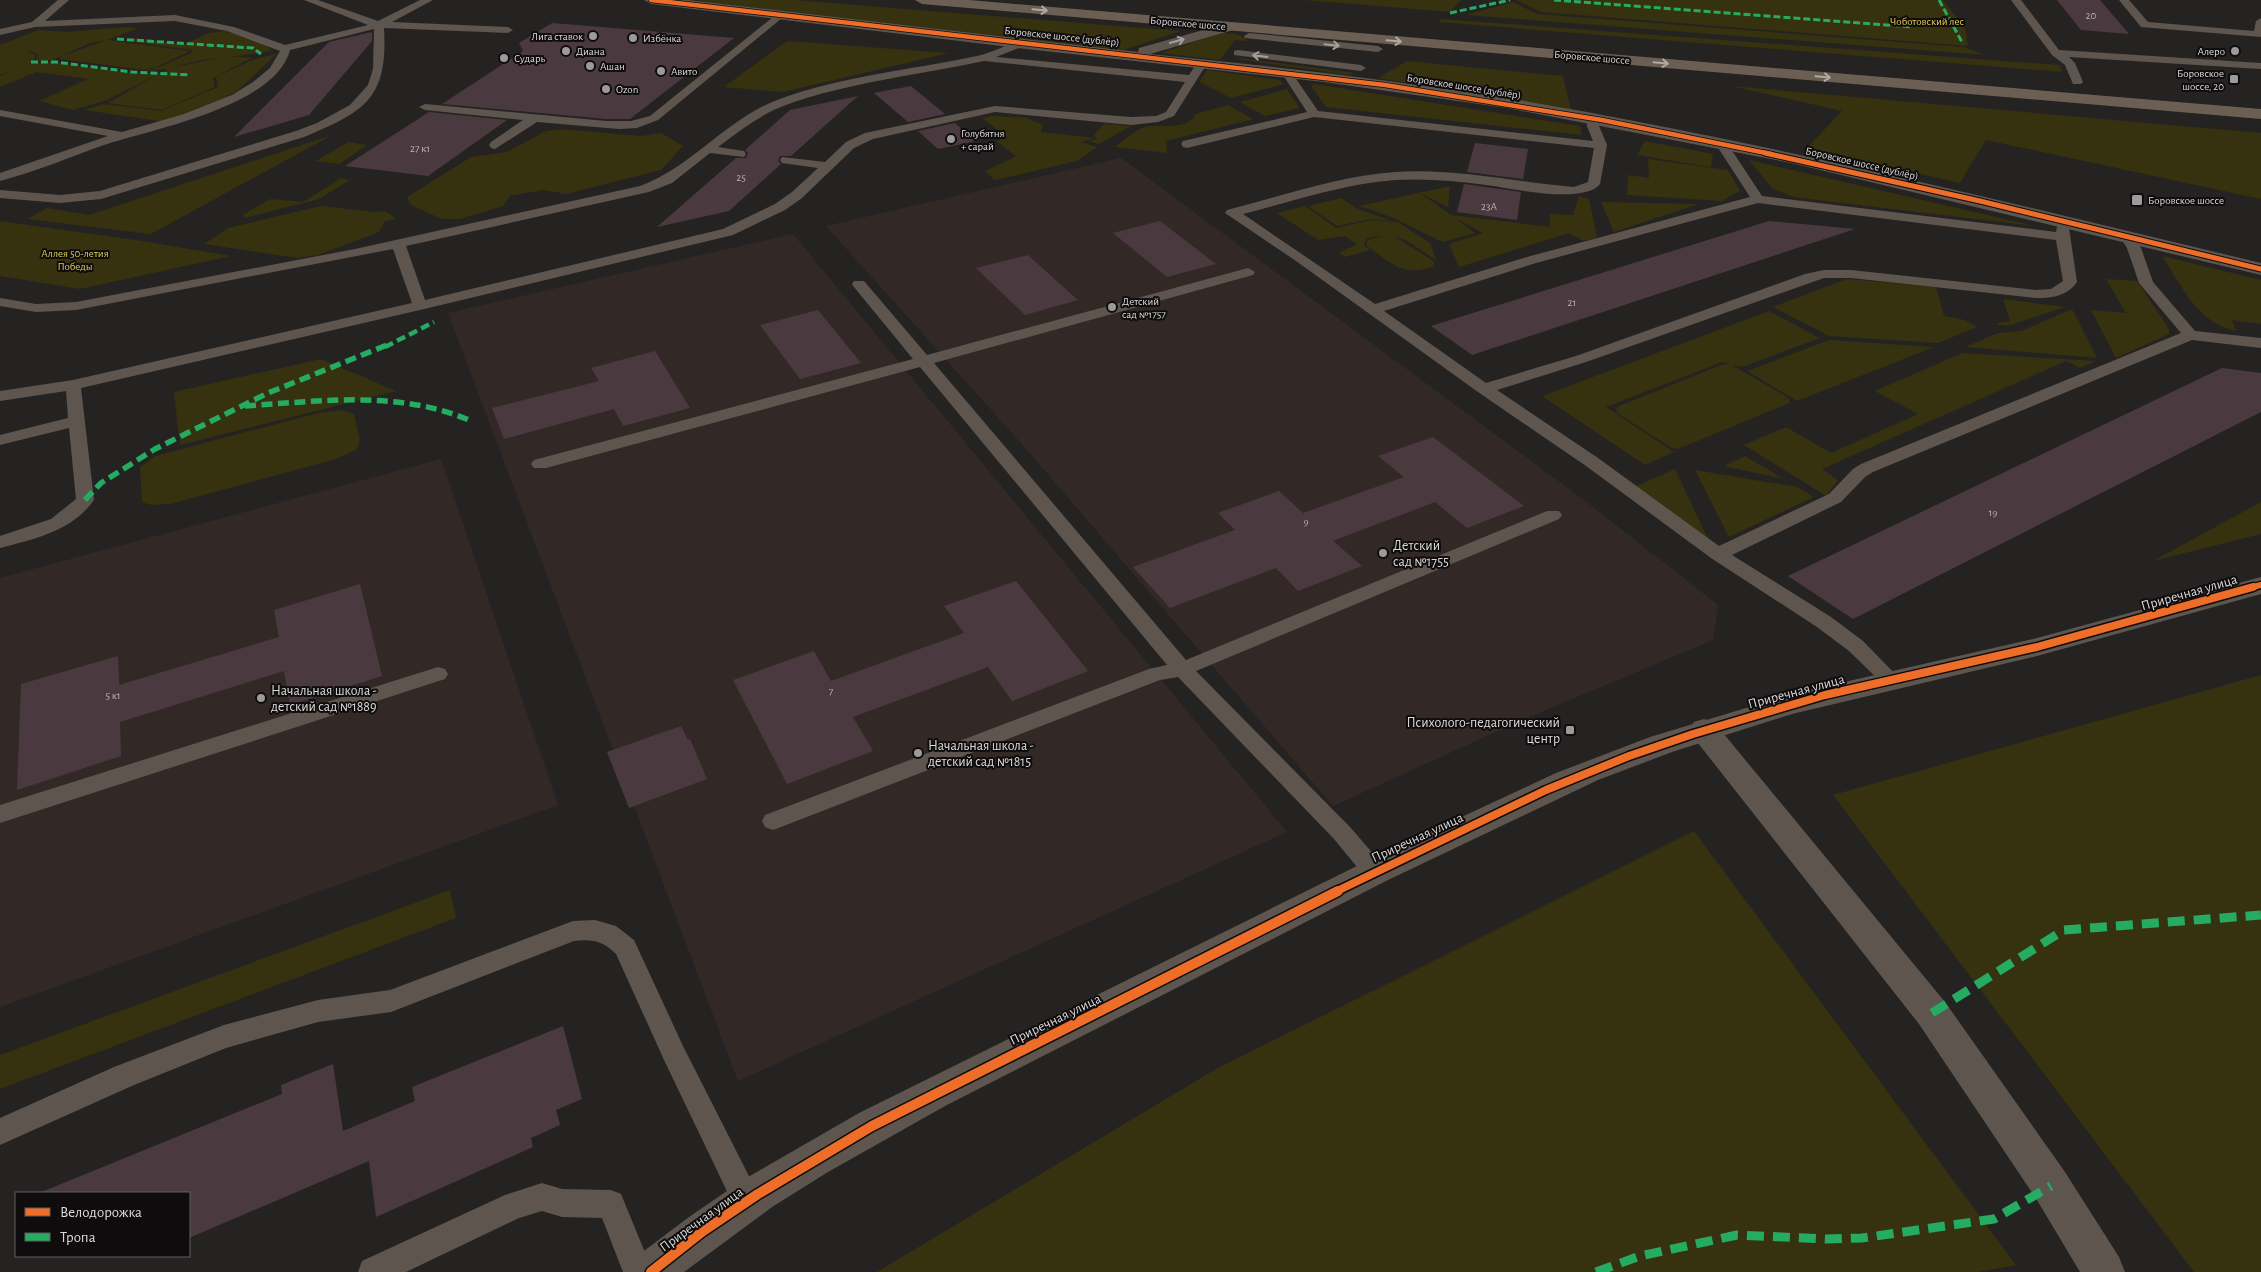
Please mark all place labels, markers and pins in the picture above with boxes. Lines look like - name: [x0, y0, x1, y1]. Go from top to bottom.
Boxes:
- marker: Лига ставок: [587, 30, 599, 42]
- place label: Лига ставок: [532, 31, 583, 42]
- marker: Избёнка: [627, 32, 639, 44]
- place label: Избёнка: [643, 33, 681, 44]
- marker: Диана: [560, 45, 572, 57]
- marker: Алеро: [2229, 45, 2241, 57]
- place label: Диана: [576, 46, 605, 57]
- place label: Алеро: [2197, 46, 2225, 57]
- marker: Сударь: [498, 52, 510, 64]
- place label: Сударь: [514, 53, 546, 64]
- marker: Ашан: [584, 60, 596, 72]
- place label: Ашан: [600, 61, 625, 72]
- marker: Авито: [655, 65, 667, 77]
- place label: Авито: [671, 66, 697, 77]
- place label: Боровское шоссе, 20: [2177, 68, 2224, 92]
- marker: Боровское шоссе, 20: [2228, 73, 2240, 85]
- marker: Ozon: [600, 83, 612, 95]
- place label: Ozon: [616, 84, 638, 95]
- place label: Голубятня + сарай: [961, 128, 1005, 152]
- marker: Голубятня + сарай: [945, 133, 957, 145]
- marker: Боровское шоссе: [2130, 193, 2144, 207]
- place label: Боровское шоссе: [2148, 195, 2224, 206]
- place label: Детский сад №1757: [1122, 296, 1166, 320]
- marker: Детский сад №1757: [1106, 301, 1118, 313]
- place label: Детский сад №1755: [1393, 539, 1449, 569]
- marker: Детский сад №1755: [1377, 547, 1389, 559]
- place label: Начальная школа - детский сад №1889: [271, 684, 377, 714]
- marker: Начальная школа - детский сад №1889: [255, 692, 267, 704]
- place label: Психолого-педагогический центр: [1407, 716, 1560, 746]
- marker: Психолого-педагогический центр: [1564, 724, 1576, 736]
- place label: Начальная школа - детский сад №1815: [928, 739, 1034, 769]
- marker: Начальная школа - детский сад №1815: [912, 747, 924, 759]

